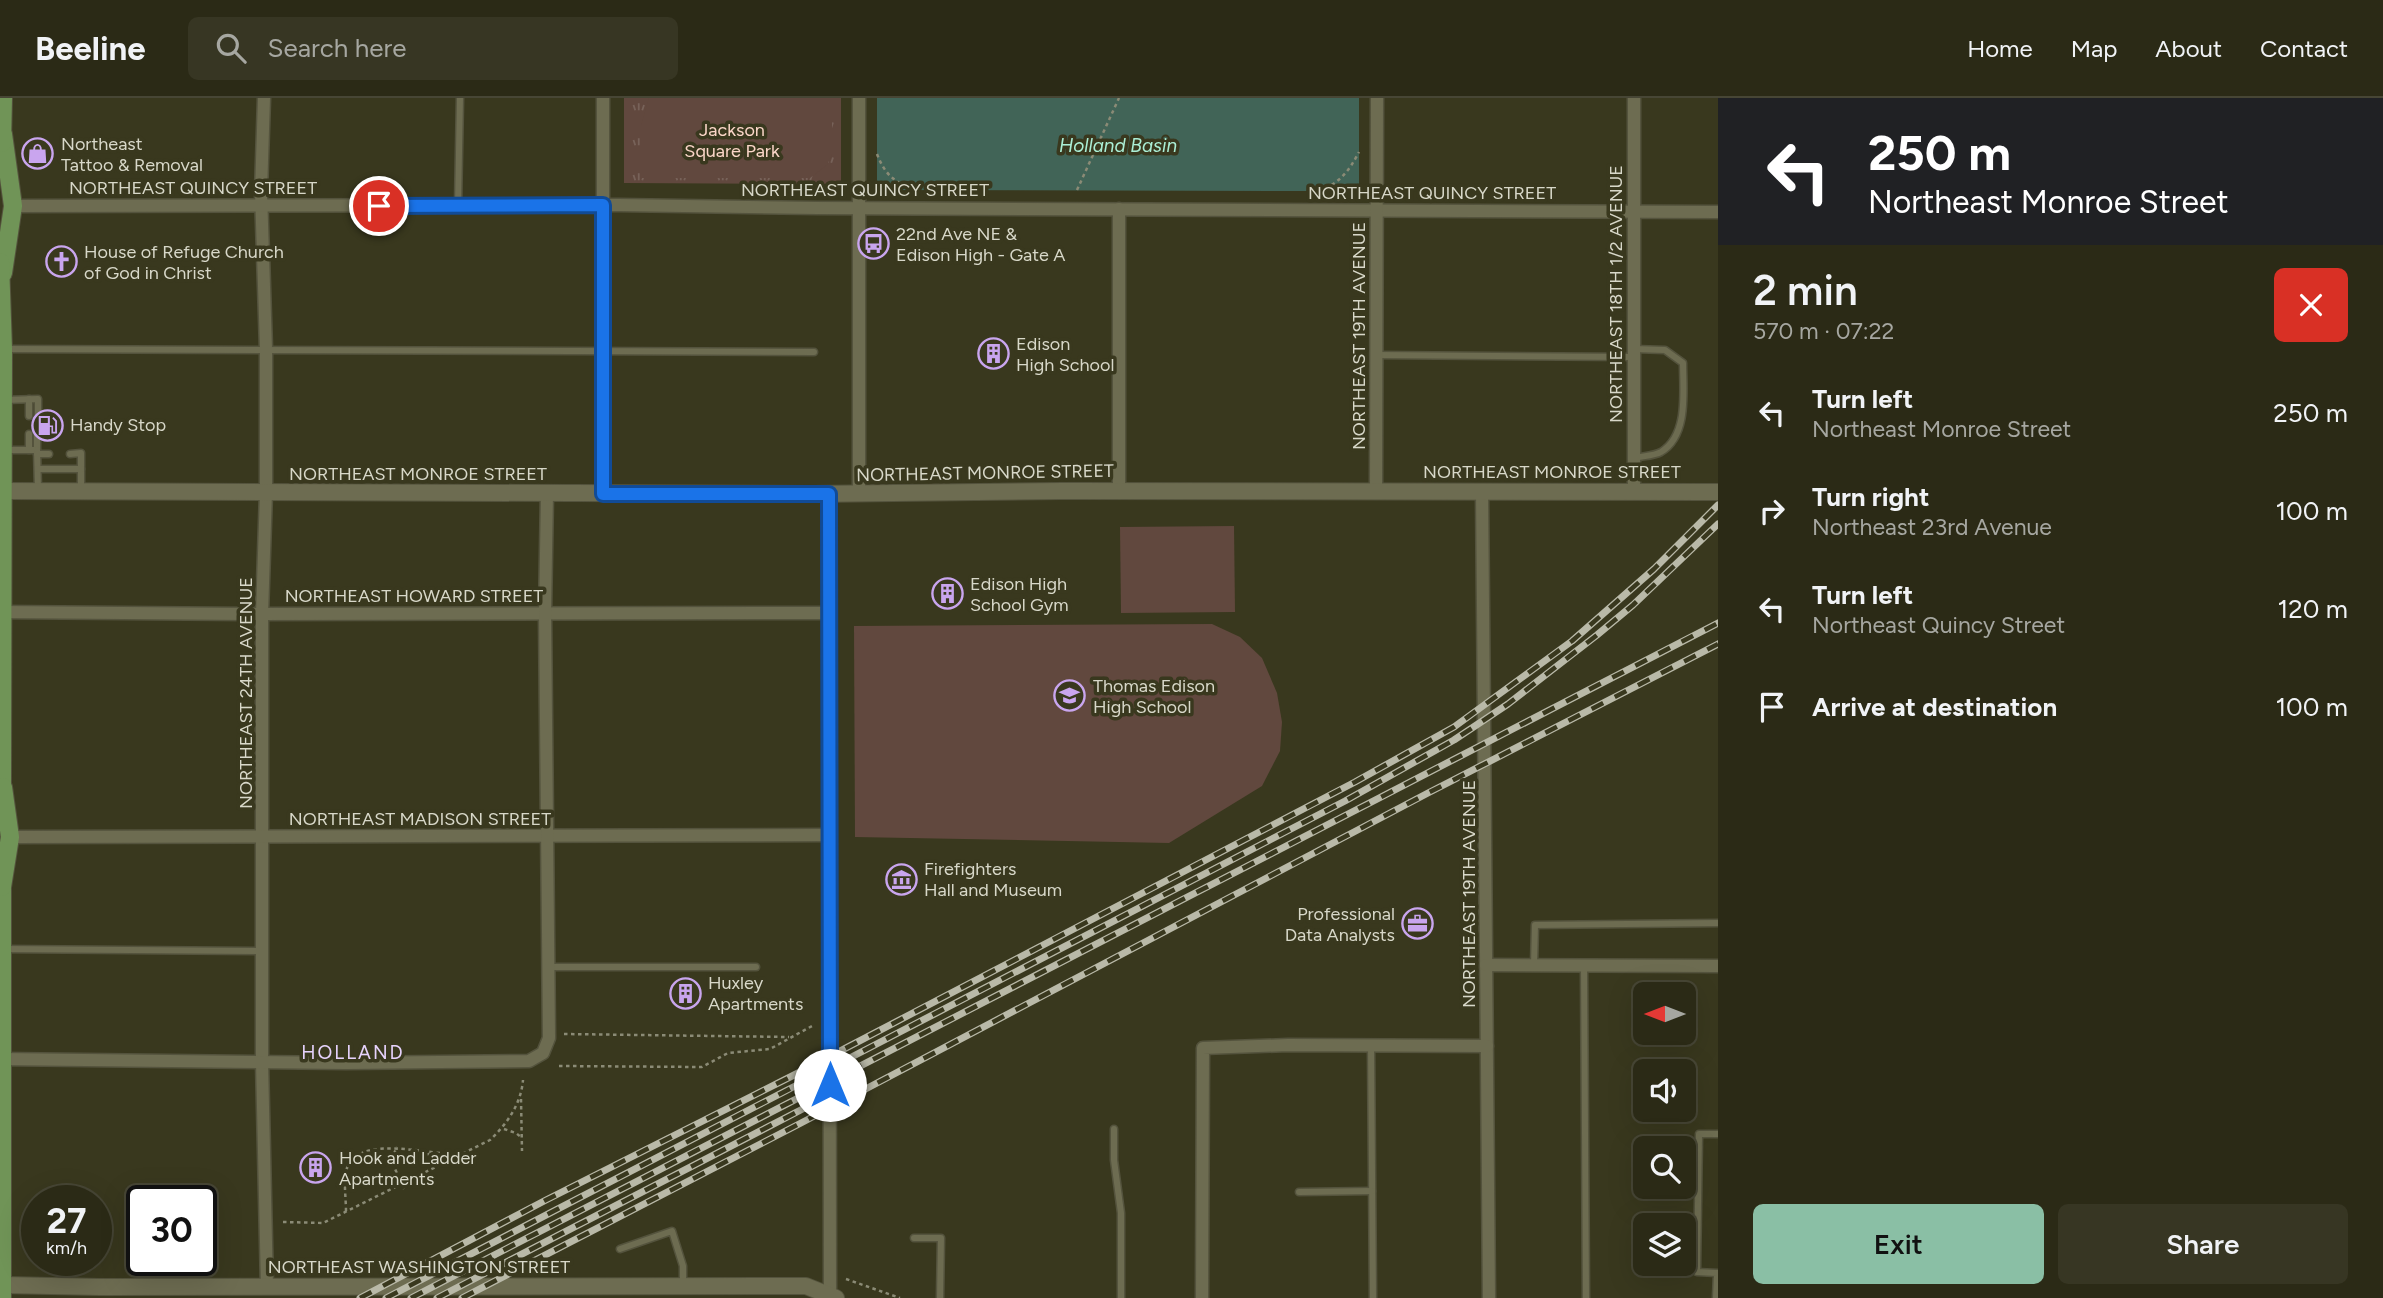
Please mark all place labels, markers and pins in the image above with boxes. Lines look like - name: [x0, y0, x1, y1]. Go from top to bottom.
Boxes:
- place label: Northeast Tattoo & Removal: [61, 133, 203, 176]
- shop icon: Northeast Tattoo & Removal: [21, 137, 55, 171]
- pin: [349, 176, 409, 236]
- place label: 22nd Ave NE & Edison High - Gate A: [896, 223, 1065, 266]
- bus stop icon: 22nd Ave NE & Edison High - Gate A: [856, 227, 890, 261]
- place label: House of Refuge Church of God in Christ: [84, 241, 284, 284]
- church icon: House of Refuge Church of God in Christ: [44, 245, 78, 279]
- place label: Edison High School: [1016, 333, 1114, 376]
- building icon: Edison High School: [976, 337, 1010, 371]
- fuel station icon: Handy Stop: [30, 408, 64, 442]
- place label: Handy Stop: [70, 414, 166, 436]
- place label: Edison High School Gym: [970, 573, 1069, 616]
- building icon: Edison High School Gym: [930, 577, 964, 611]
- place label: Thomas Edison High School: [1093, 675, 1215, 718]
- school or university icon: Thomas Edison High School: [1053, 679, 1087, 713]
- place label: Firefighters Hall and Museum: [924, 858, 1062, 901]
- museum icon: Firefighters Hall and Museum: [884, 862, 918, 896]
- place label: Professional Data Analysts: [1285, 903, 1395, 946]
- office icon: Professional Data Analysts: [1401, 907, 1435, 941]
- place label: Huxley Apartments: [708, 972, 803, 1015]
- building icon: Huxley Apartments: [668, 976, 702, 1010]
- place label: Hook and Ladder Apartments: [339, 1147, 476, 1190]
- building icon: Hook and Ladder Apartments: [299, 1151, 333, 1185]

